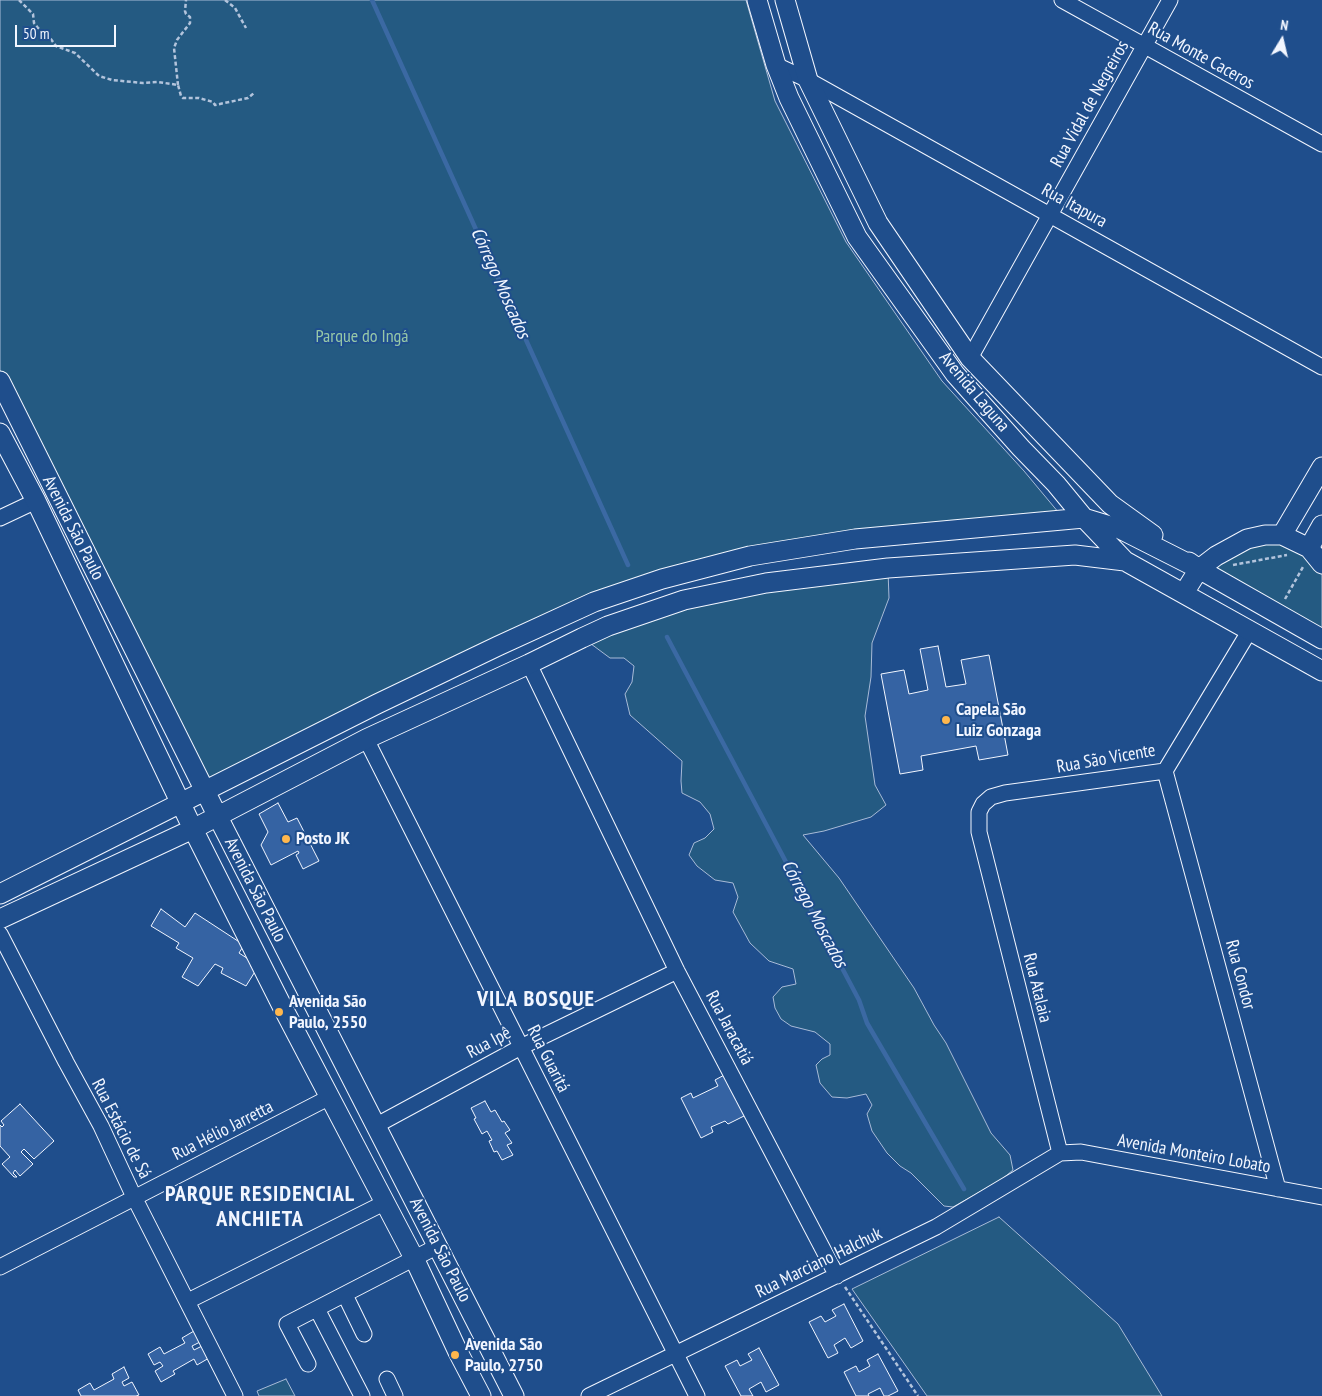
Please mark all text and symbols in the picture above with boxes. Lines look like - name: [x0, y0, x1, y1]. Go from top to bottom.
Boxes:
- scale bar: [18, 15, 119, 47]
- north arrow: [1257, 15, 1307, 65]
- text: N: [1279, 16, 1289, 35]
- street label: Rua Monte Caceros: [1144, 18, 1258, 94]
- text: 50 m: [23, 24, 49, 43]
- street label: Rua Vidal de Negreiros: [1046, 37, 1134, 171]
- street label: Rua Itapura: [1037, 179, 1111, 233]
- water label: Córrego Moscados: [465, 224, 535, 342]
- park label: Parque do Ingá: [315, 326, 409, 348]
- street label: Avenida Laguna: [934, 347, 1014, 437]
- street label: Avenida São Paulo: [37, 472, 109, 584]
- place label: Capela São Luiz Gonzaga: [956, 699, 1041, 742]
- marker: Capela São Luiz Gonzaga: [940, 714, 952, 726]
- street label: Rua São Vicente: [1055, 740, 1157, 778]
- place label: Posto JK: [296, 828, 350, 850]
- marker: Posto JK: [280, 833, 292, 845]
- street label: Avenida São Paulo: [219, 834, 291, 946]
- water label: Córrego Moscados: [776, 856, 852, 972]
- street label: Rua Condor: [1220, 938, 1260, 1012]
- street label: Rua Atalaia: [1018, 951, 1056, 1025]
- district label: VILA BOSQUE: [476, 987, 596, 1013]
- street label: Rua Jaracatiá: [700, 987, 758, 1069]
- place label: Avenida São Paulo, 2550: [289, 991, 367, 1034]
- marker: Avenida São Paulo, 2550: [273, 1006, 285, 1018]
- street label: Rua Ipê: [463, 1022, 515, 1064]
- street label: Rua Guaritá: [522, 1022, 574, 1096]
- street label: Rua Estácio de Sá: [87, 1075, 155, 1183]
- street label: Rua Hélio Jarretta: [169, 1096, 277, 1166]
- street label: Avenida Monteiro Lobato: [1116, 1130, 1272, 1178]
- district label: PARQUE RESIDENCIAL ANCHIETA: [163, 1182, 357, 1234]
- street label: Avenida São Paulo: [404, 1194, 476, 1306]
- street label: Rua Marciano Halchuk: [752, 1223, 886, 1303]
- place label: Avenida São Paulo, 2750: [465, 1334, 543, 1376]
- marker: Avenida São Paulo, 2750: [449, 1349, 461, 1361]

